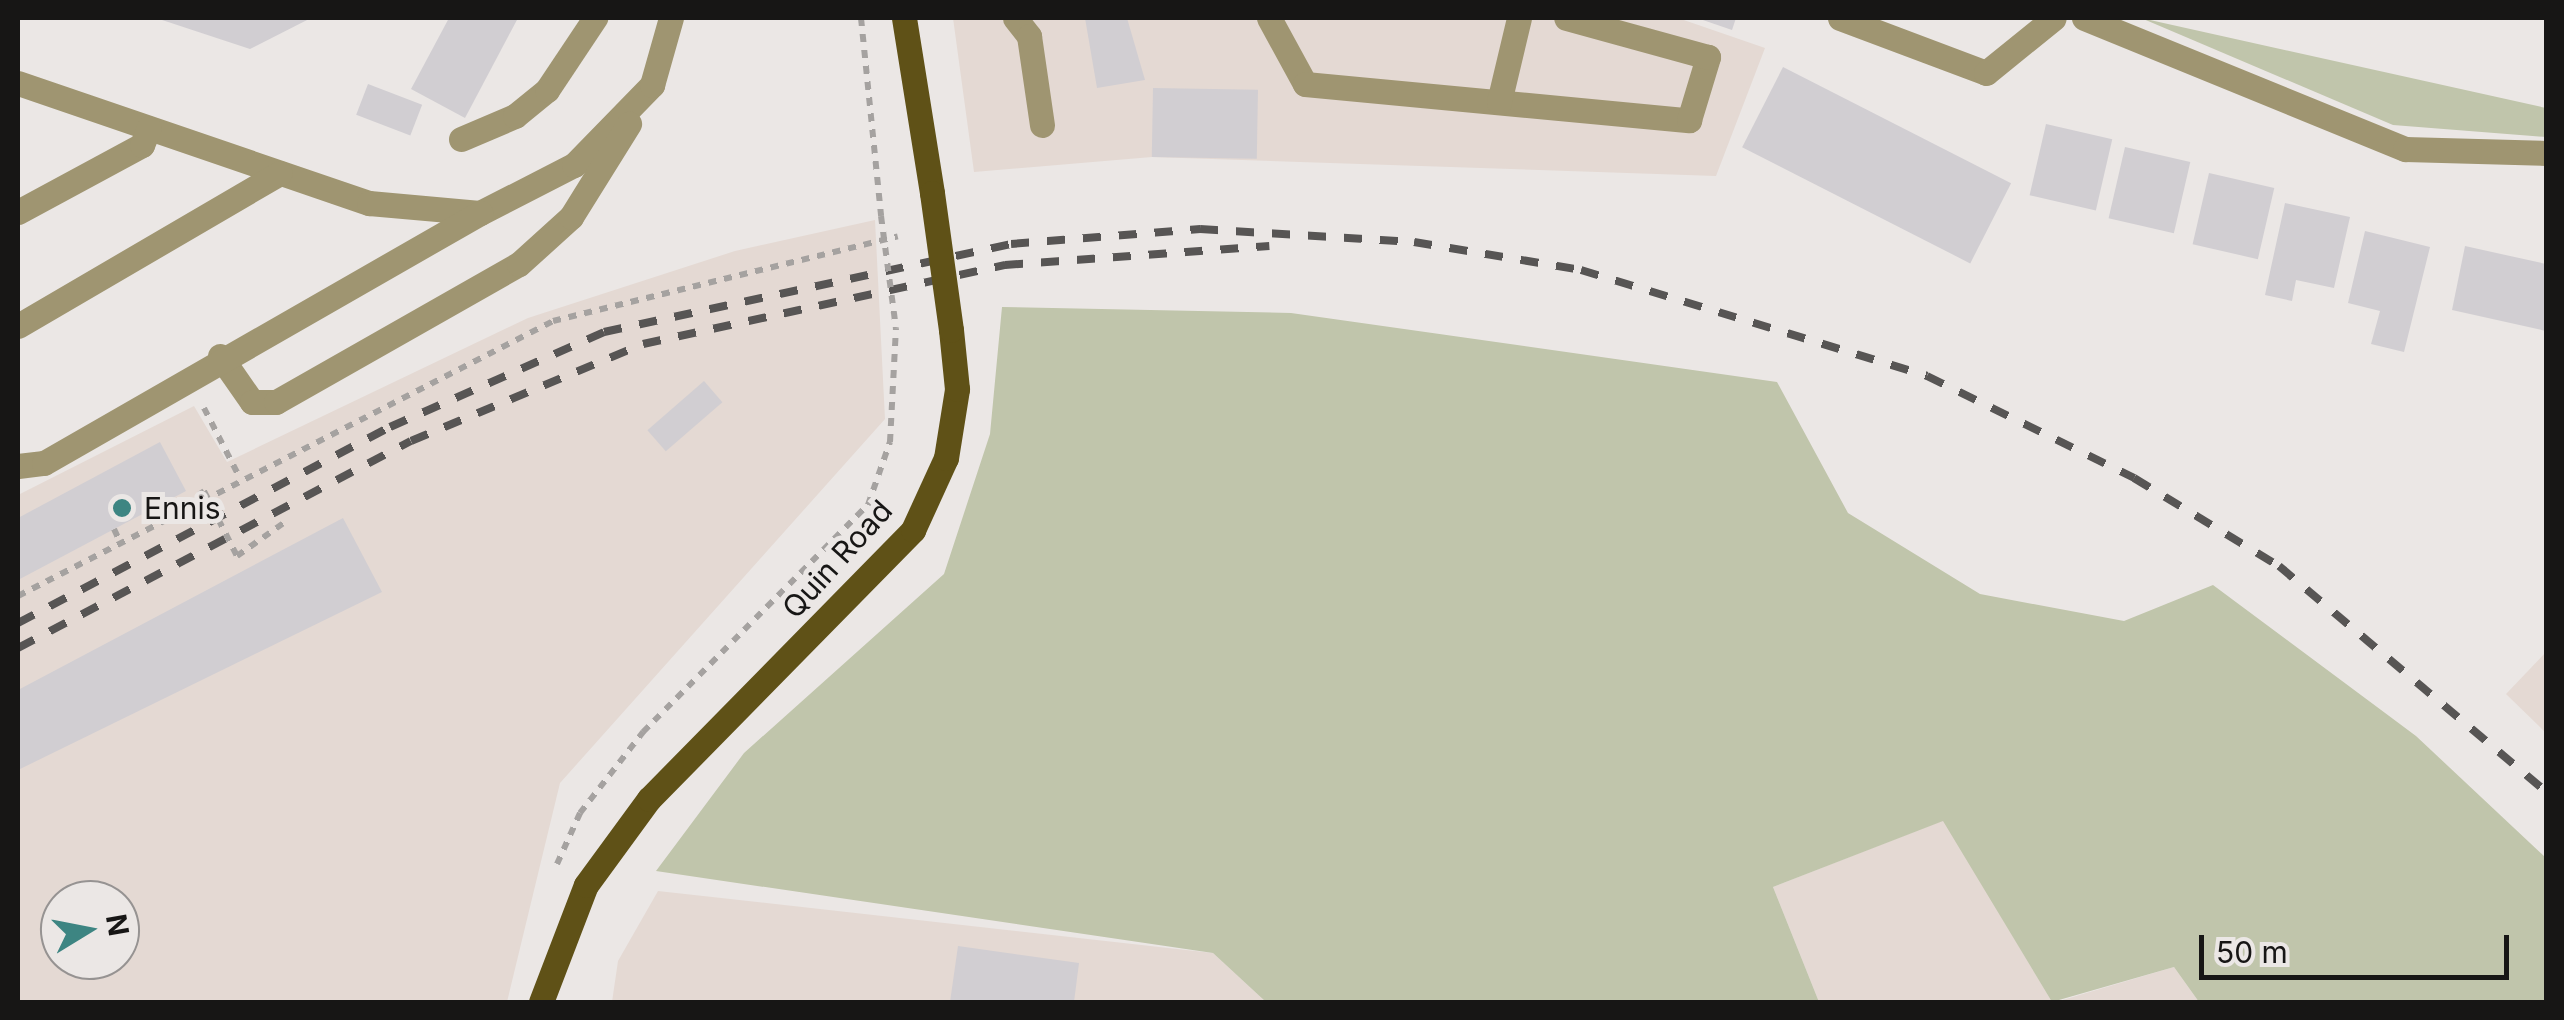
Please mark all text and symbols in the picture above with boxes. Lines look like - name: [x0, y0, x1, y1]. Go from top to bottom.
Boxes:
- place label: Ennis: [144, 490, 221, 526]
- street label: Quin Road: [775, 493, 899, 625]
- marker: Ennis: [109, 495, 135, 521]
- north arrow: [40, 880, 140, 980]
- text: N: [99, 912, 136, 939]
- scale bar: [2204, 915, 2514, 977]
- text: 50 m: [2216, 934, 2288, 970]

